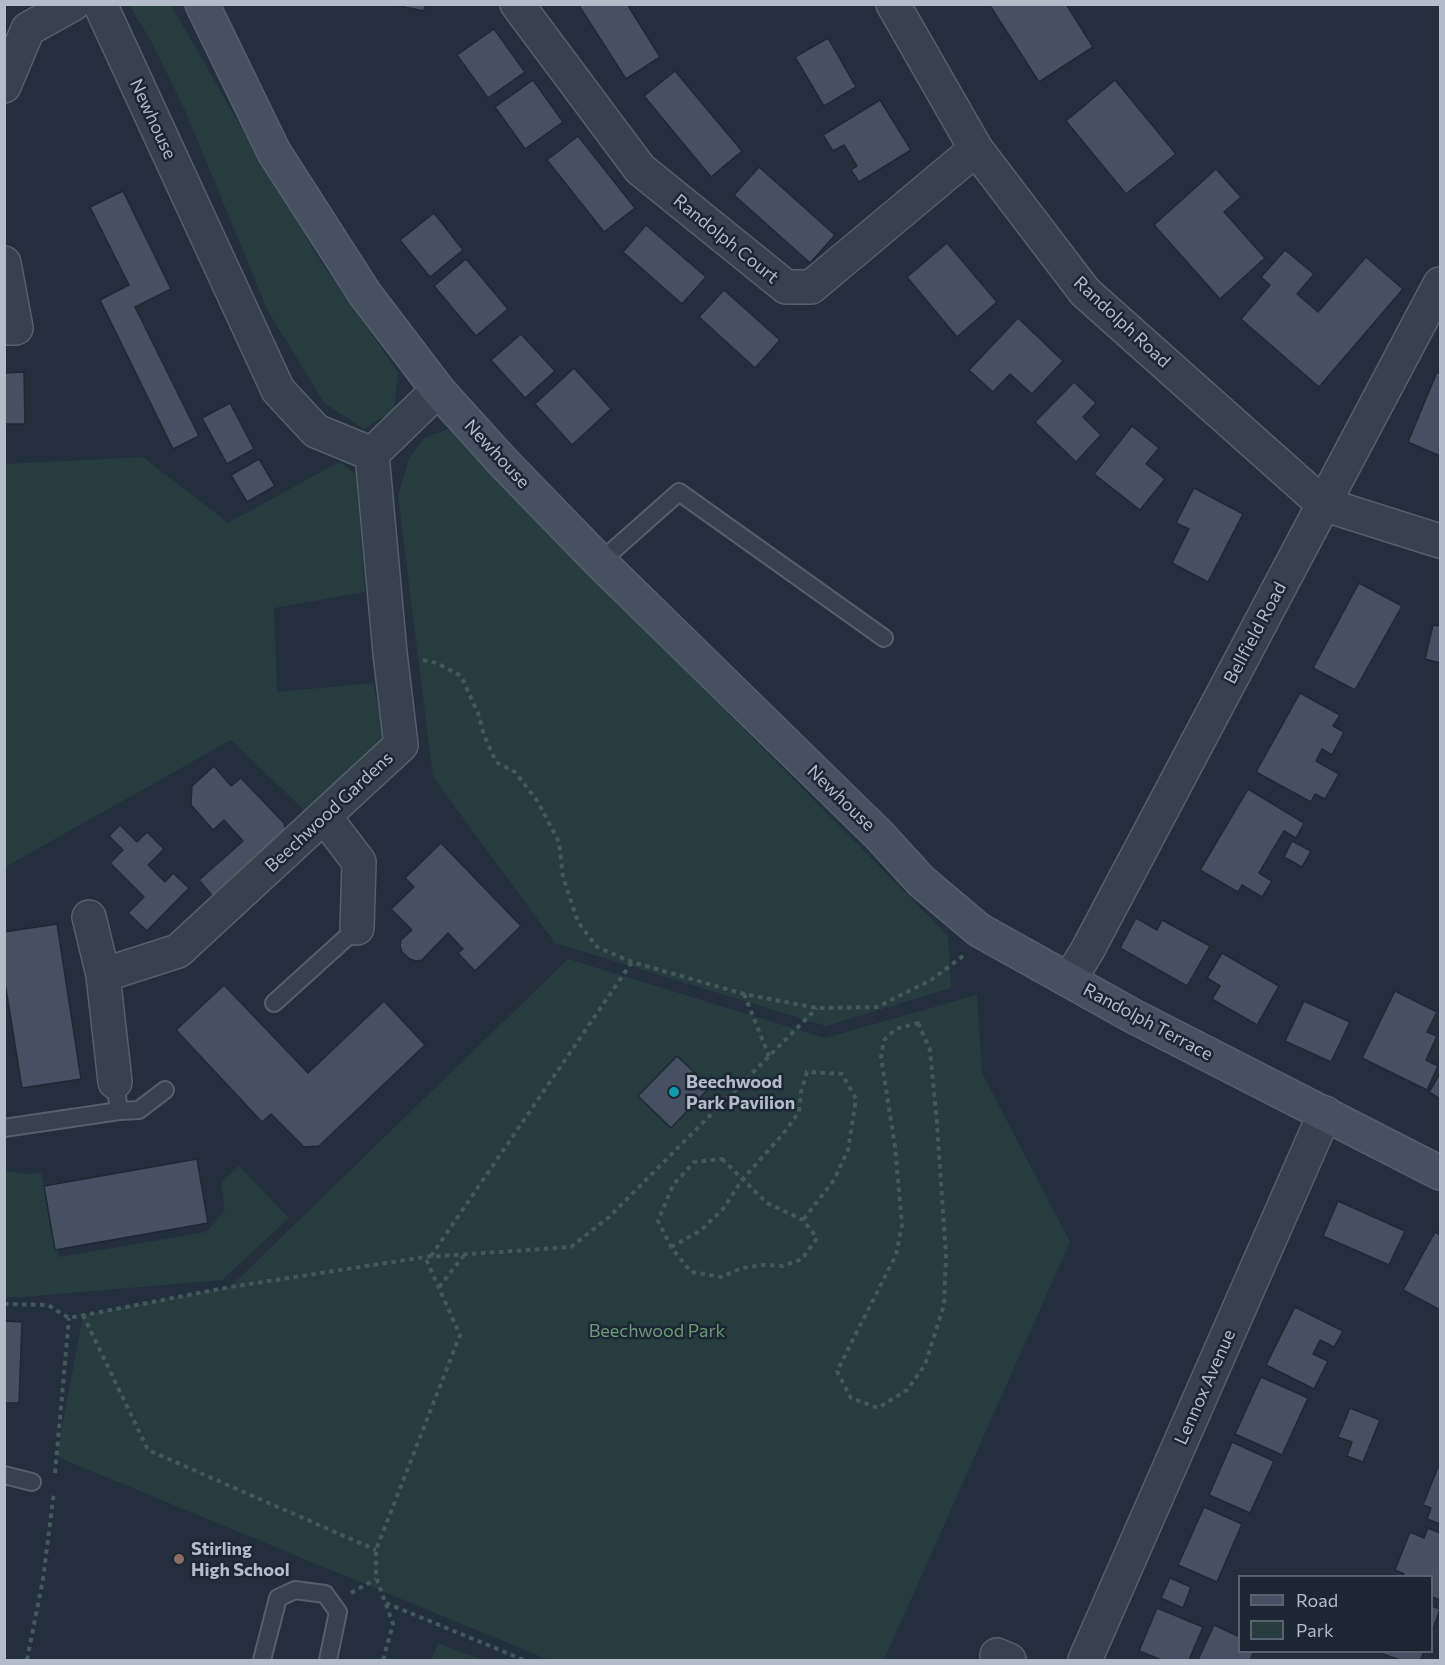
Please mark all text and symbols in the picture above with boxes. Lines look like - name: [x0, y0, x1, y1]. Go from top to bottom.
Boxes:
- street label: Newhouse: [125, 75, 181, 163]
- street label: Randolph Court: [669, 190, 783, 288]
- street label: Randolph Road: [1069, 272, 1175, 372]
- street label: Newhouse: [460, 415, 534, 493]
- street label: Bellfield Road: [1219, 579, 1291, 687]
- street label: Beechwood Gardens: [261, 747, 397, 877]
- street label: Newhouse: [803, 760, 879, 836]
- street label: Randolph Terrace: [1080, 979, 1216, 1065]
- place label: Beechwood Park Pavilion: [686, 1071, 795, 1114]
- marker: Beechwood Park Pavilion: [667, 1085, 681, 1099]
- park label: Beechwood Park: [589, 1320, 725, 1342]
- street label: Lennox Avenue: [1170, 1326, 1240, 1448]
- place label: Stirling High School: [191, 1538, 290, 1580]
- marker: Stirling High School: [172, 1552, 186, 1566]
- legend: [1238, 1575, 1433, 1653]
- text: Road: [1296, 1589, 1338, 1611]
- text: Park: [1296, 1619, 1334, 1641]

